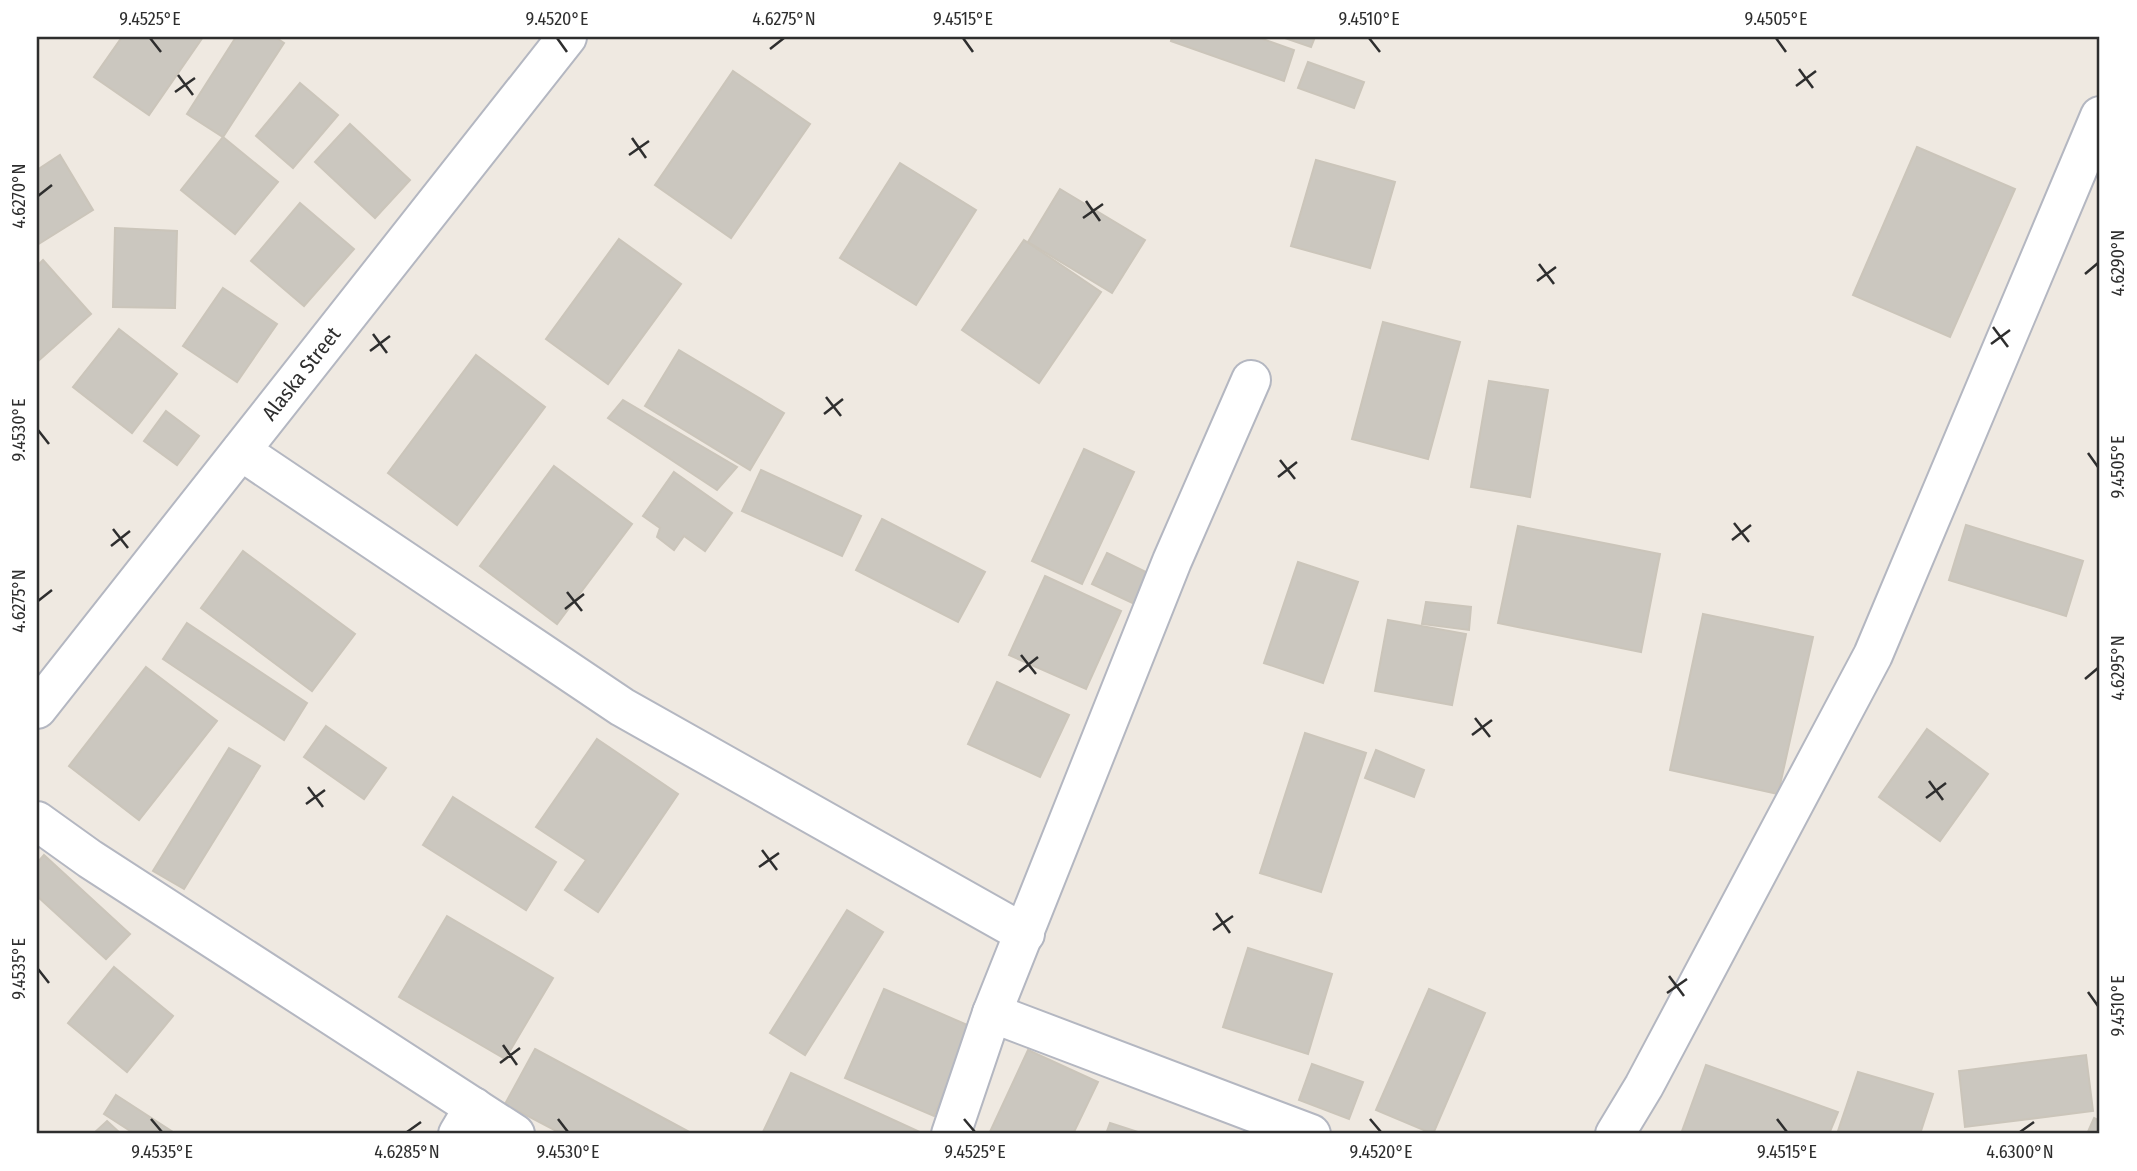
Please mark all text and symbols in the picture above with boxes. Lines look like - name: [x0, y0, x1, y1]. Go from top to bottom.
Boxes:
- text: 9.4525°E: [119, 8, 181, 30]
- text: 9.4520°E: [526, 8, 588, 30]
- text: 4.6275°N: [752, 8, 816, 30]
- text: 9.4515°E: [933, 8, 993, 30]
- text: 9.4510°E: [1338, 8, 1400, 30]
- text: 9.4505°E: [1744, 8, 1808, 30]
- text: 4.6270°N: [8, 164, 30, 228]
- text: 4.6290°N: [2107, 230, 2129, 296]
- street label: Alaska Street: [257, 322, 346, 426]
- text: 9.4530°E: [8, 399, 30, 462]
- text: 9.4505°E: [2107, 435, 2129, 499]
- text: 4.6275°N: [8, 569, 30, 633]
- text: 4.6295°N: [2107, 635, 2129, 701]
- text: 9.4535°E: [8, 938, 30, 1000]
- text: 9.4510°E: [2107, 975, 2129, 1037]
- text: 9.4535°E: [131, 1141, 193, 1163]
- text: 4.6285°N: [374, 1141, 440, 1163]
- text: 9.4530°E: [537, 1141, 600, 1163]
- text: 9.4525°E: [944, 1141, 1006, 1163]
- text: 9.4520°E: [1350, 1141, 1412, 1163]
- text: 9.4515°E: [1757, 1141, 1817, 1163]
- text: 4.6300°N: [1986, 1141, 2054, 1163]

